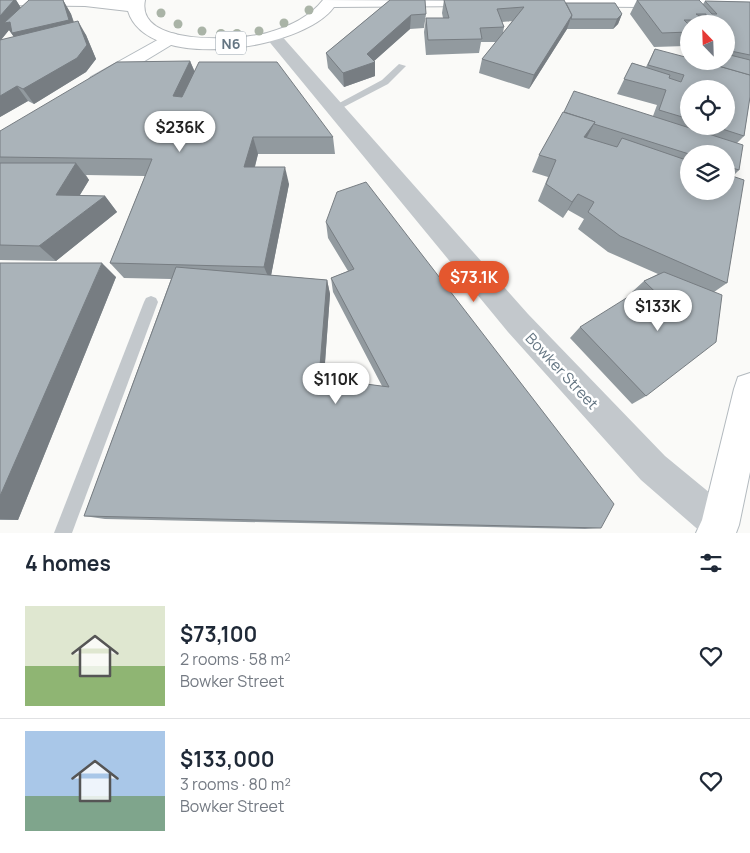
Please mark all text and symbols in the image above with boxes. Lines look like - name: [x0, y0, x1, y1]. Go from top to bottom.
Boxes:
- north arrow: [680, 15, 735, 70]
- map controls: [680, 15, 735, 200]
- road number: N6: [216, 32, 246, 54]
- button: locate: [680, 80, 735, 135]
- pin: $236K: [145, 110, 215, 153]
- text: $236K: [155, 116, 205, 138]
- button: layers: [680, 145, 735, 200]
- pin: $73.1K: [433, 260, 515, 303]
- text: $73.1K: [450, 266, 498, 288]
- pin: $133K: [623, 290, 693, 332]
- text: $133K: [635, 295, 681, 317]
- street label: Bowker Street: [521, 328, 603, 414]
- pin: $110K: [301, 362, 371, 405]
- text: $110K: [314, 368, 358, 390]
- text: 4 homes: [25, 549, 111, 577]
- icon: filters: [697, 549, 725, 577]
- text: $73,100: [180, 620, 257, 648]
- icon: home: [65, 626, 125, 686]
- icon: heart: [697, 642, 725, 670]
- text: 2 rooms · 58 m²: [180, 648, 291, 670]
- text: Bowker Street: [180, 670, 284, 692]
- text: $133,000: [180, 745, 275, 773]
- icon: home: [65, 751, 125, 811]
- icon: heart: [697, 767, 725, 795]
- text: 3 rooms · 80 m²: [180, 773, 291, 795]
- text: Bowker Street: [180, 795, 284, 817]

